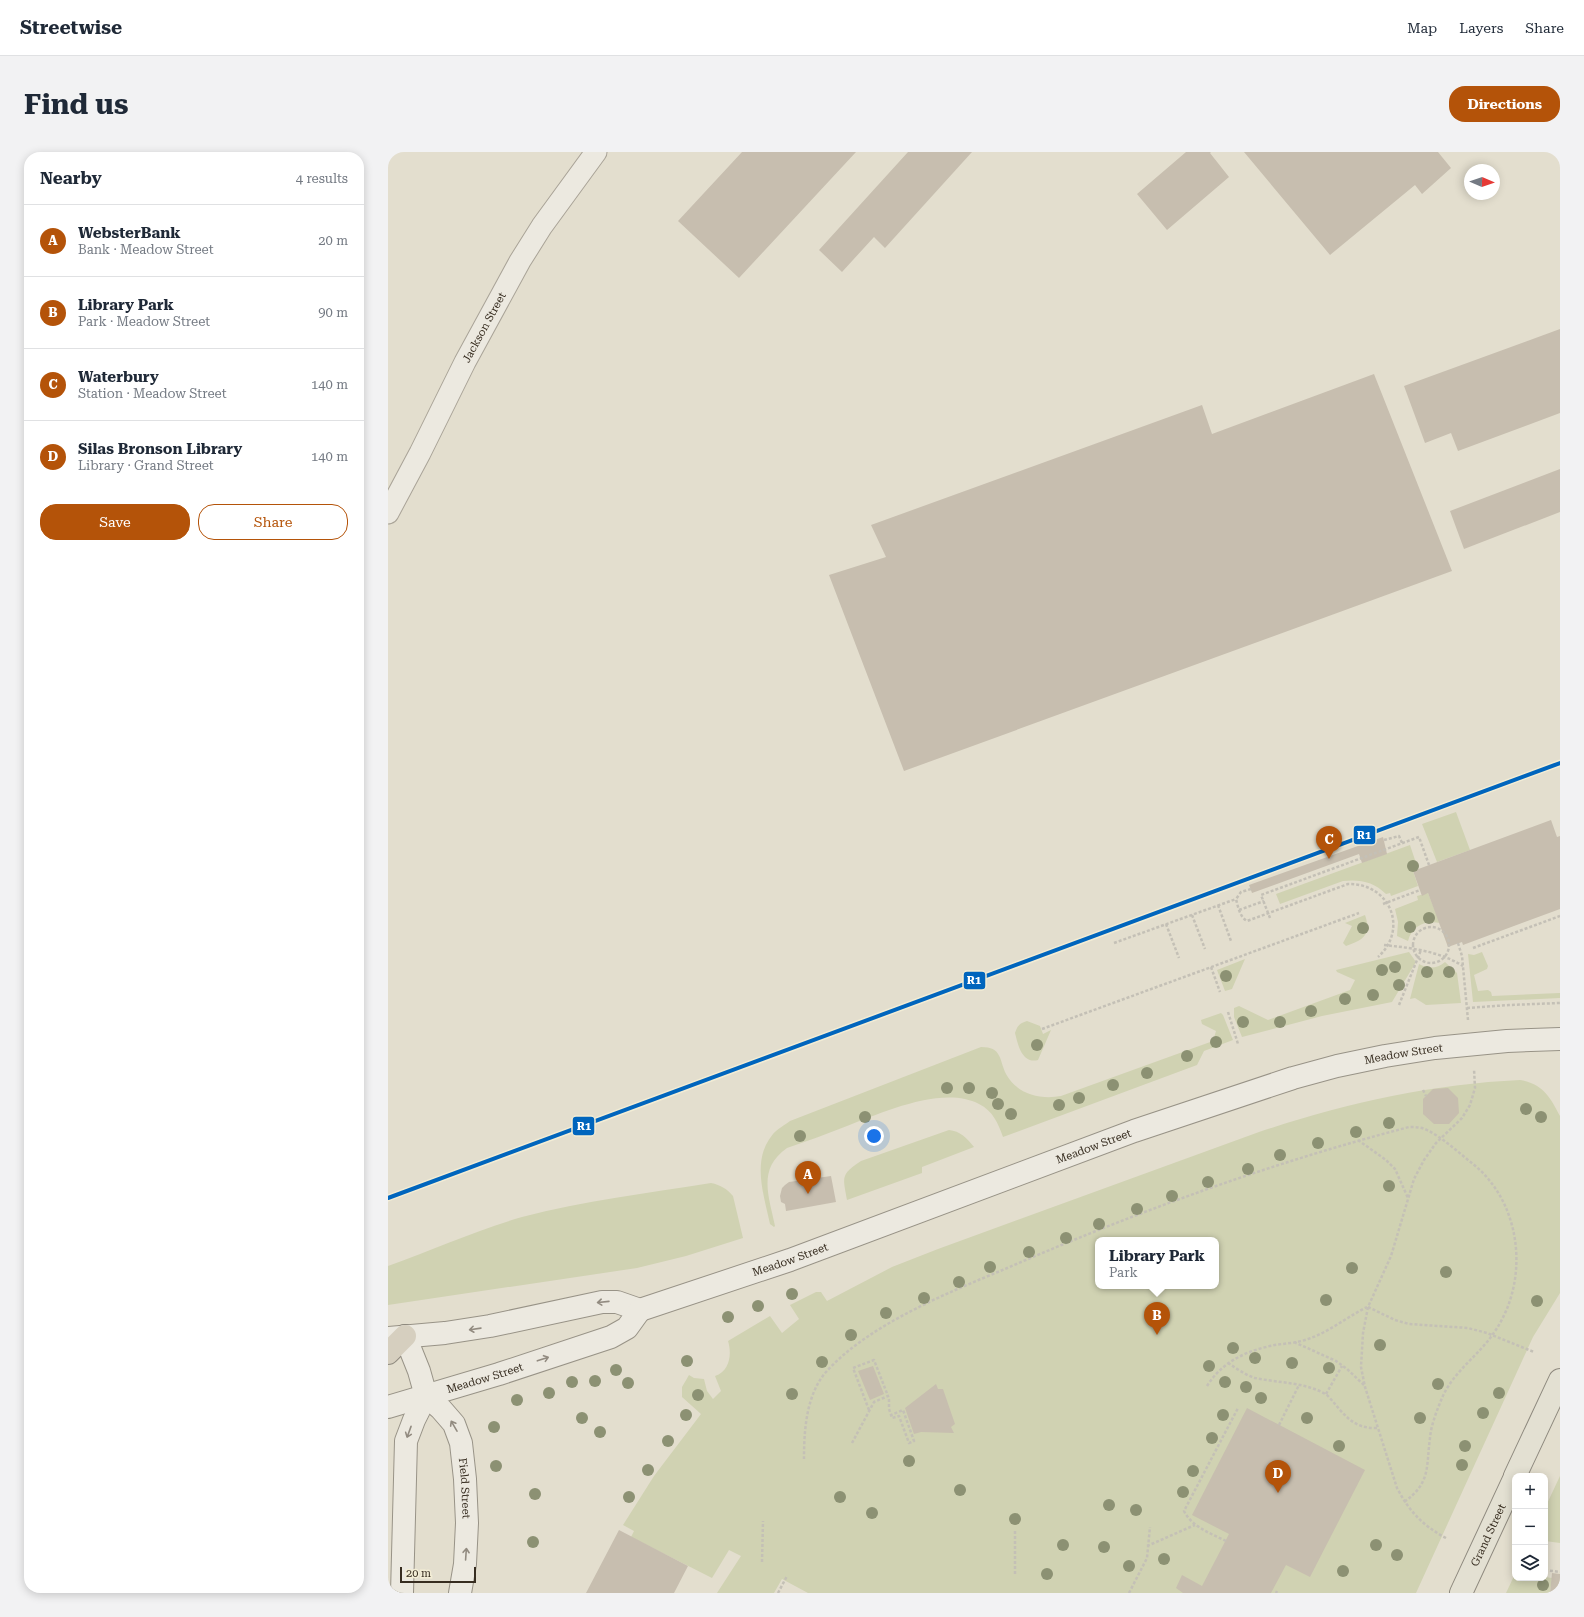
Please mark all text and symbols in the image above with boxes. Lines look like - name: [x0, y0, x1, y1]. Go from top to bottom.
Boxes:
- text: Streetwise: [20, 16, 122, 39]
- text: Map: [1407, 20, 1437, 36]
- text: Layers: [1459, 20, 1503, 36]
- text: Share: [1525, 20, 1564, 36]
- button: Directions: [1449, 86, 1560, 122]
- text: Find us: [24, 88, 128, 121]
- north arrow: [1464, 164, 1500, 200]
- text: Nearby: [40, 168, 102, 188]
- text: 4 results: [296, 171, 348, 186]
- text: WebsterBank: [78, 224, 181, 242]
- text: A: [48, 233, 58, 248]
- text: 20 m: [318, 233, 348, 248]
- text: Bank · Meadow Street: [78, 242, 214, 257]
- street label: Jackson Street: [459, 290, 508, 365]
- text: Library Park: [78, 296, 174, 314]
- text: B: [48, 305, 58, 320]
- text: 90 m: [318, 305, 348, 320]
- text: Park · Meadow Street: [78, 314, 210, 329]
- text: Waterbury: [78, 368, 159, 386]
- text: C: [48, 377, 58, 392]
- text: 140 m: [311, 377, 348, 392]
- text: Station · Meadow Street: [78, 386, 227, 401]
- text: Silas Bronson Library: [78, 440, 242, 458]
- text: D: [48, 449, 58, 464]
- text: 140 m: [311, 449, 348, 464]
- text: Library · Grand Street: [78, 458, 214, 473]
- button: Save: [40, 504, 190, 540]
- button: Share: [198, 504, 348, 540]
- line badge: R1: [1353, 825, 1376, 845]
- pin: C: [1316, 826, 1342, 859]
- text: R1: [1357, 829, 1371, 842]
- line badge: R1: [963, 971, 986, 990]
- text: R1: [967, 974, 981, 987]
- street label: Meadow Street: [1363, 1041, 1443, 1067]
- line badge: R1: [572, 1116, 595, 1136]
- text: R1: [577, 1120, 591, 1133]
- your location: [864, 1126, 884, 1146]
- street label: Meadow Street: [1054, 1126, 1133, 1166]
- pin: A: [795, 1161, 821, 1194]
- popup: [1095, 1237, 1219, 1289]
- street label: Meadow Street: [751, 1240, 830, 1279]
- text: Library Park: [1109, 1247, 1205, 1265]
- text: Park: [1109, 1265, 1138, 1280]
- one-way arrow: [596, 1299, 609, 1306]
- pin: B: [1144, 1302, 1170, 1335]
- one-way arrow: [469, 1325, 482, 1333]
- one-way arrow: [537, 1355, 549, 1363]
- street label: Meadow Street: [445, 1360, 525, 1396]
- one-way arrow: [450, 1420, 457, 1432]
- one-way arrow: [405, 1425, 413, 1437]
- street label: Field Street: [456, 1457, 473, 1519]
- pin: D: [1265, 1460, 1291, 1493]
- map controls: [1512, 1473, 1548, 1581]
- button: +: [1512, 1473, 1548, 1509]
- street label: Grand Street: [1468, 1502, 1508, 1568]
- button: −: [1512, 1509, 1548, 1545]
- button: layers: [1512, 1545, 1548, 1581]
- one-way arrow: [462, 1548, 469, 1561]
- scale bar: [400, 1565, 476, 1584]
- text: 20 m: [406, 1567, 431, 1580]

